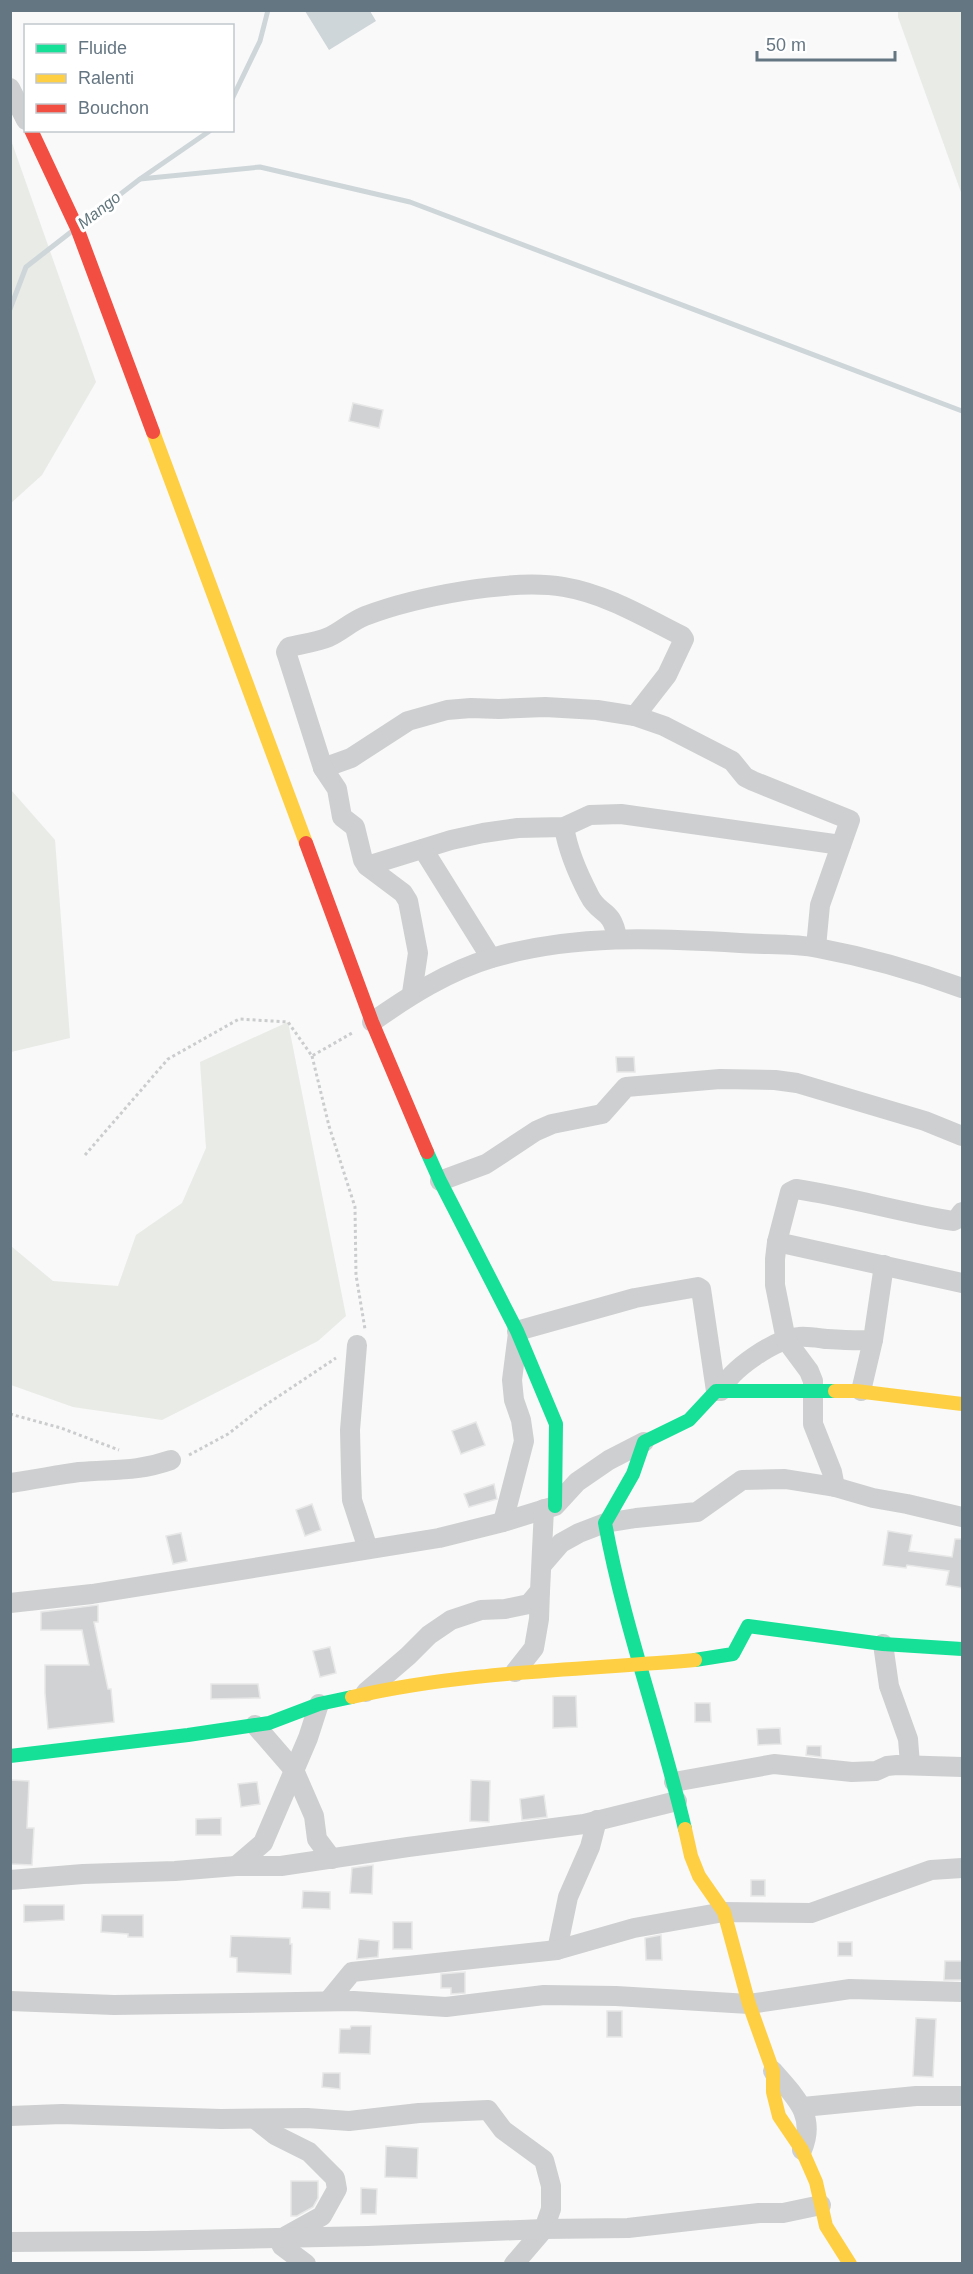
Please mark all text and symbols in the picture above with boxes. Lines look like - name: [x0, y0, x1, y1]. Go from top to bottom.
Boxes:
- legend: [24, 24, 234, 132]
- scale bar: [757, 24, 895, 62]
- text: 50 m: [766, 35, 806, 55]
- text: Fluide: [78, 38, 127, 58]
- text: Ralenti: [78, 68, 134, 88]
- text: Bouchon: [78, 98, 149, 118]
- water label: Mango: [74, 188, 124, 232]

